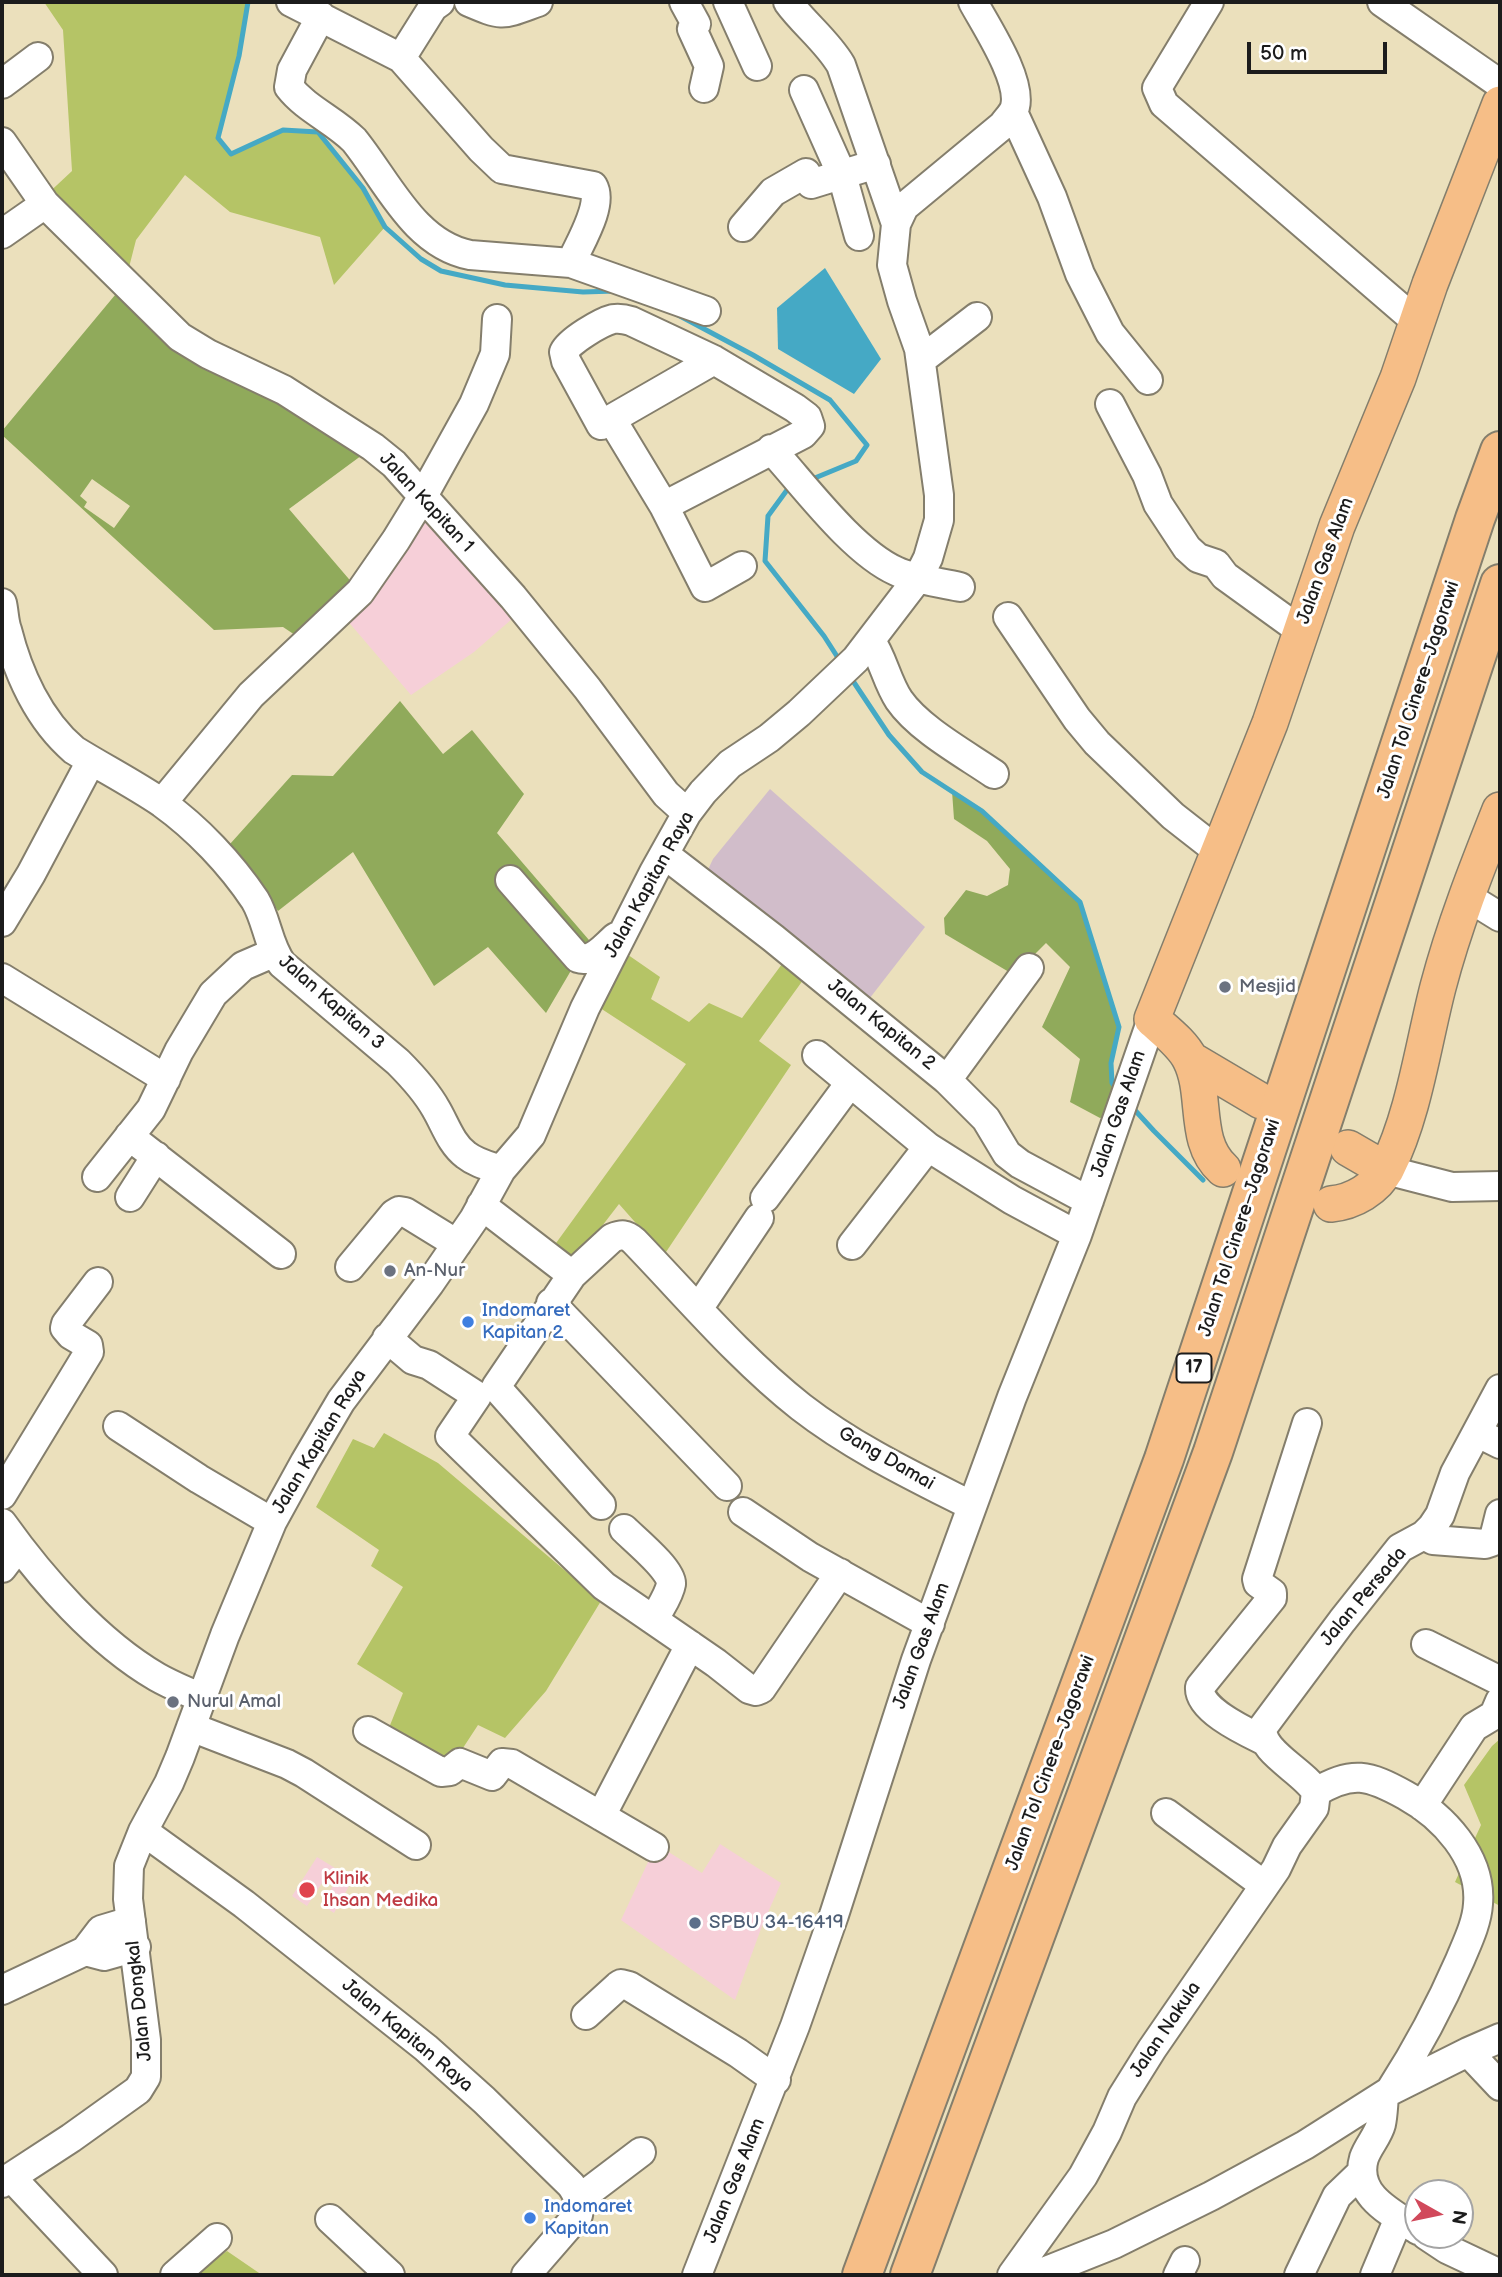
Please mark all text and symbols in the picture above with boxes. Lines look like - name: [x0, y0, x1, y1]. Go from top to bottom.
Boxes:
- scale bar: [1250, 28, 1390, 72]
- text: 50 m: [1260, 41, 1307, 66]
- street label: Jalan Kapitan 1: [374, 448, 478, 558]
- street label: Jalan Gas Alam: [1293, 495, 1359, 627]
- street label: Jalan Tol Cinere–Jagorawi: [1373, 578, 1465, 802]
- street label: Jalan Kapitan Raya: [600, 808, 700, 962]
- street label: Jalan Kapitan 3: [273, 951, 389, 1055]
- street label: Jalan Kapitan 2: [822, 975, 940, 1075]
- place label: Mesjid: [1239, 976, 1296, 998]
- marker: Mesjid: [1217, 979, 1233, 995]
- street label: Jalan Gas Alam: [1087, 1048, 1151, 1180]
- street label: Jalan Tol Cinere–Jagorawi: [1194, 1116, 1286, 1340]
- place label: An-Nur: [404, 1260, 465, 1282]
- marker: An-Nur: [382, 1263, 398, 1279]
- place label: Indomaret Kapitan 2: [482, 1300, 570, 1344]
- marker: Indomaret Kapitan 2: [460, 1314, 476, 1330]
- road number: 17: [1176, 1353, 1212, 1382]
- street label: Jalan Kapitan Raya: [268, 1366, 372, 1518]
- street label: Gang Damai: [834, 1422, 938, 1496]
- street label: Jalan Persada: [1316, 1543, 1412, 1651]
- street label: Jalan Gas Alam: [889, 1580, 955, 1712]
- street label: Jalan Tol Cinere–Jagorawi: [1001, 1652, 1101, 1874]
- place label: Nurul Amal: [187, 1691, 281, 1713]
- marker: Nurul Amal: [165, 1694, 181, 1710]
- place label: Klinik Ihsan Medika: [323, 1868, 438, 1912]
- marker: Klinik Ihsan Medika: [297, 1880, 317, 1900]
- place label: SPBU 34-16419: [709, 1912, 844, 1934]
- marker: SPBU 34-16419: [687, 1915, 703, 1931]
- street label: Jalan Dongkal: [122, 1940, 158, 2062]
- street label: Jalan Kapitan Raya: [337, 1974, 477, 2098]
- street label: Jalan Nakula: [1126, 1978, 1206, 2082]
- street label: Jalan Gas Alam: [700, 2115, 770, 2247]
- north arrow: [1404, 2179, 1474, 2249]
- place label: Indomaret Kapitan: [544, 2196, 632, 2240]
- text: N: [1446, 2208, 1471, 2226]
- marker: Indomaret Kapitan: [522, 2210, 538, 2226]

